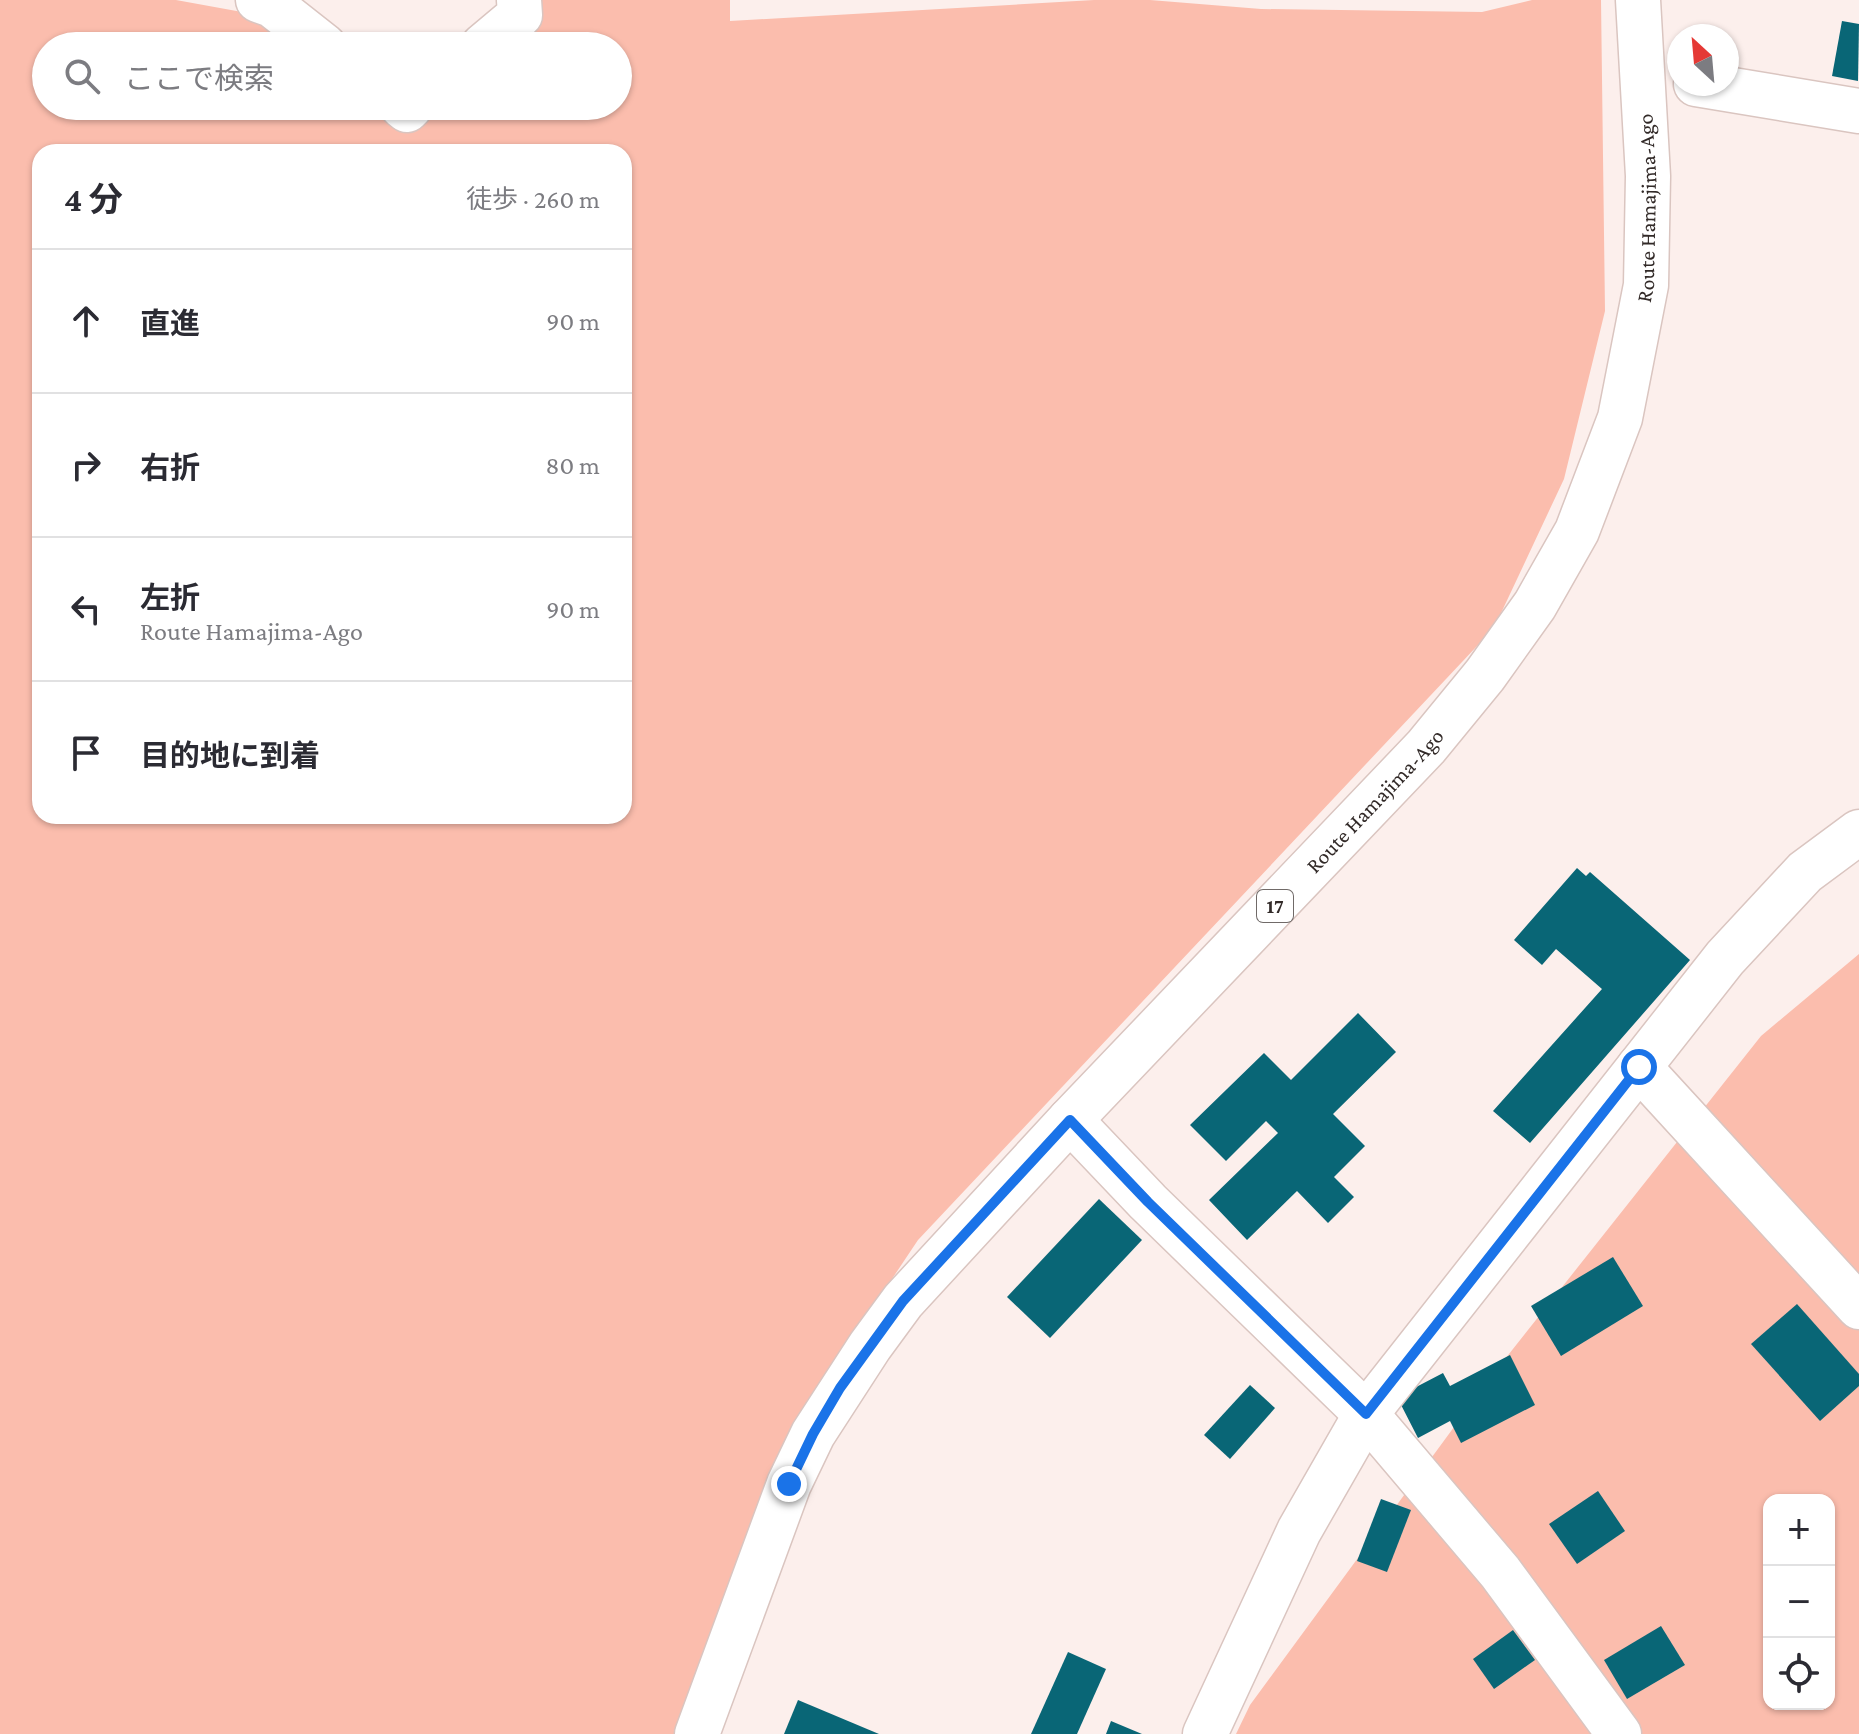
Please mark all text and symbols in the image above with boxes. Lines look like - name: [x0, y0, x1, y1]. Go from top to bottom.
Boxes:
- north arrow: [1667, 24, 1739, 96]
- search box: [32, 32, 632, 120]
- icon: search: [60, 54, 104, 98]
- text: ここで検索: [124, 62, 274, 95]
- street label: Route Hamajima-Ago: [1631, 113, 1661, 305]
- text: 4 分: [64, 181, 123, 218]
- text: 徒歩 · 260 m: [466, 185, 600, 214]
- icon: ahead: [64, 299, 108, 343]
- text: 直進: [140, 307, 200, 340]
- text: 90 m: [546, 307, 600, 336]
- icon: right: [64, 443, 108, 487]
- text: 右折: [140, 451, 200, 484]
- text: 80 m: [546, 451, 600, 480]
- text: 左折: [140, 581, 200, 614]
- icon: left: [64, 587, 108, 631]
- text: 90 m: [546, 595, 600, 624]
- text: Route Hamajima-Ago: [140, 617, 363, 646]
- street label: Route Hamajima-Ago: [1301, 724, 1449, 878]
- icon: arrive: [64, 731, 108, 775]
- text: 目的地に到着: [140, 739, 320, 772]
- road number: 17: [1257, 890, 1293, 922]
- route start: [1621, 1049, 1657, 1085]
- route end: [771, 1466, 807, 1502]
- map controls: [1763, 1494, 1835, 1710]
- button: +: [1763, 1494, 1835, 1566]
- button: −: [1763, 1566, 1835, 1638]
- button: locate: [1763, 1638, 1835, 1710]

